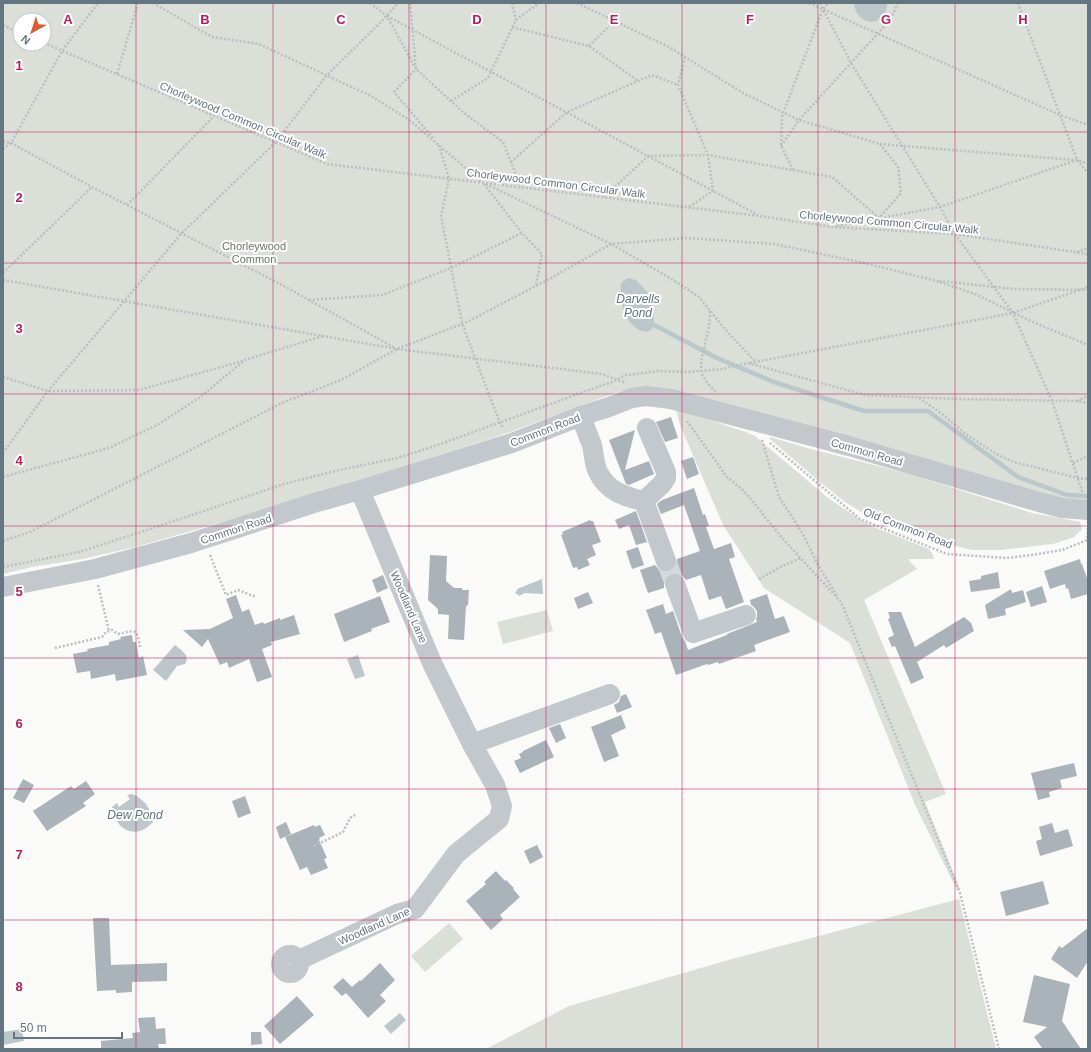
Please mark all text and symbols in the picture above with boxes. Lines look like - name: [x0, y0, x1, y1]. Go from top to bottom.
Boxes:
- north arrow: [12, 12, 52, 52]
- text: A: [63, 12, 73, 27]
- text: B: [200, 12, 210, 27]
- text: C: [336, 12, 346, 27]
- text: D: [472, 12, 482, 27]
- text: E: [610, 12, 619, 27]
- text: F: [746, 12, 754, 27]
- text: G: [881, 12, 891, 27]
- text: H: [1018, 12, 1028, 27]
- text: N: [19, 33, 33, 47]
- text: 1: [15, 58, 23, 73]
- street label: Chorleywood Common Circular Walk: [158, 79, 329, 161]
- street label: Chorleywood Common Circular Walk: [466, 166, 647, 200]
- text: 2: [15, 190, 23, 205]
- street label: Chorleywood Common Circular Walk: [799, 208, 980, 236]
- park label: Chorleywood Common: [222, 240, 286, 265]
- water label: Darvells Pond: [616, 292, 660, 320]
- text: 3: [15, 321, 23, 336]
- street label: Common Road: [508, 411, 582, 449]
- street label: Common Road: [830, 436, 904, 468]
- text: 4: [15, 453, 23, 468]
- street label: Old Common Road: [862, 506, 954, 550]
- street label: Common Road: [199, 512, 273, 546]
- street label: Woodland Lane: [388, 569, 430, 645]
- text: 5: [15, 584, 23, 599]
- text: 6: [15, 716, 23, 731]
- water label: Dew Pond: [107, 808, 163, 822]
- text: 7: [15, 847, 23, 862]
- street label: Woodland Lane: [336, 905, 412, 947]
- text: 8: [15, 979, 23, 994]
- scale bar: [14, 1014, 122, 1040]
- text: 50 m: [20, 1021, 47, 1035]

